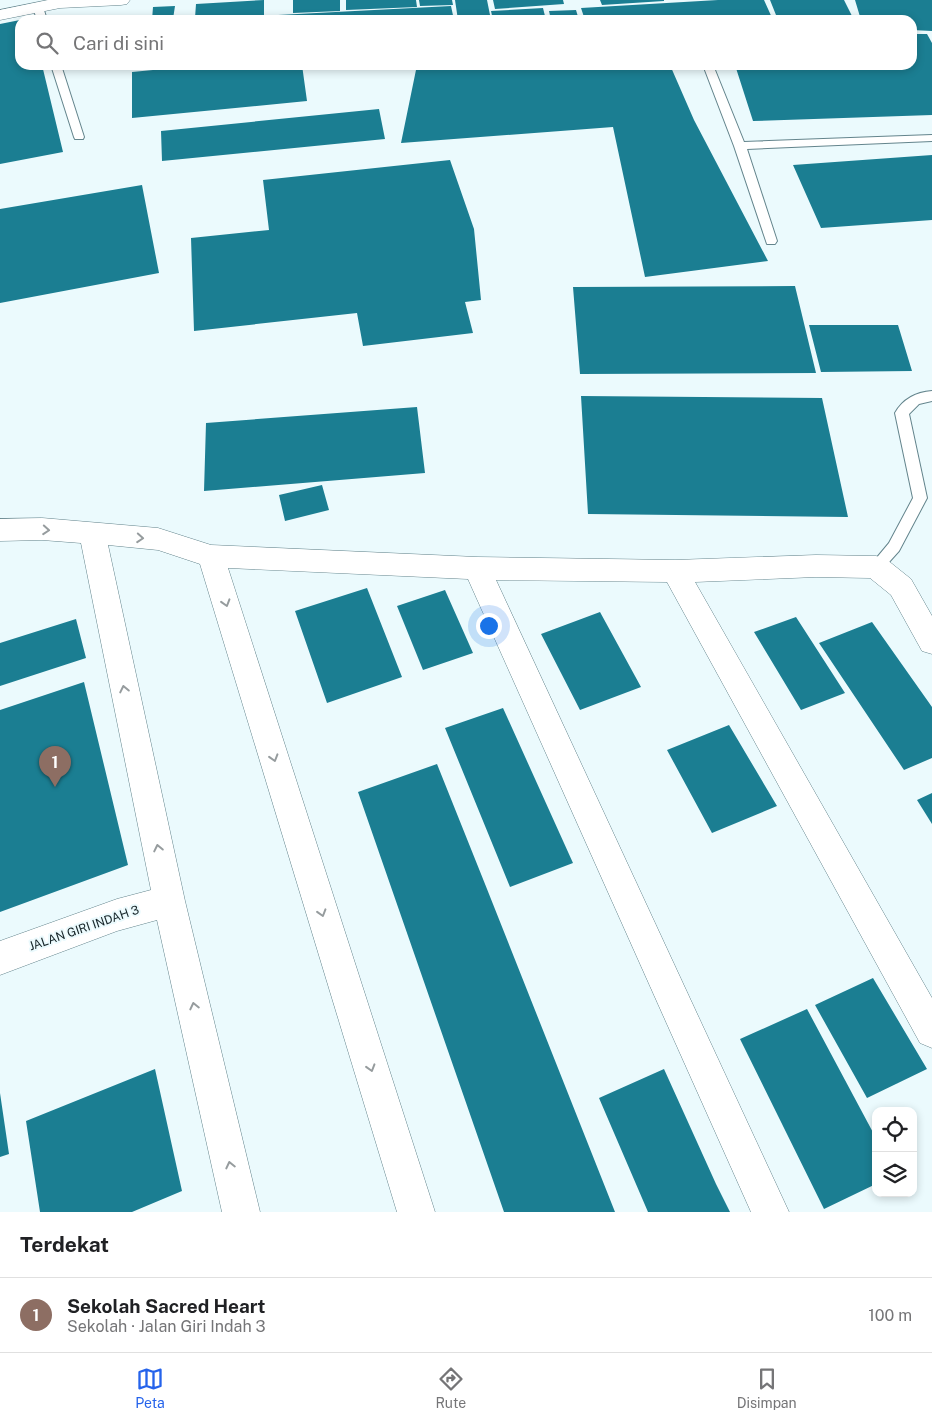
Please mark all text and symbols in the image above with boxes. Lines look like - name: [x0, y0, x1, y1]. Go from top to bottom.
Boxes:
- search box: [15, 15, 917, 70]
- icon: search: [33, 29, 61, 57]
- text: Cari di sini: [73, 32, 164, 54]
- one-way arrow: [42, 524, 50, 535]
- one-way arrow: [137, 532, 145, 543]
- one-way arrow: [220, 598, 230, 606]
- your location: [476, 613, 502, 639]
- one-way arrow: [120, 684, 130, 693]
- pin: 1: [39, 746, 71, 787]
- one-way arrow: [268, 753, 278, 761]
- one-way arrow: [153, 843, 164, 852]
- street label: JALAN GIRI INDAH 3: [27, 903, 141, 953]
- one-way arrow: [317, 908, 327, 916]
- one-way arrow: [189, 1002, 200, 1011]
- one-way arrow: [365, 1063, 375, 1072]
- map controls: [872, 1107, 917, 1197]
- button: locate: [872, 1107, 917, 1152]
- button: layers: [872, 1152, 917, 1197]
- one-way arrow: [225, 1160, 236, 1169]
- text: Terdekat: [20, 1232, 109, 1257]
- text: Sekolah Sacred Heart: [67, 1295, 265, 1317]
- text: 1: [33, 1306, 39, 1325]
- text: 100 m: [868, 1306, 912, 1325]
- text: Sekolah · Jalan Giri Indah 3: [67, 1317, 266, 1336]
- tab: Peta: [135, 1365, 165, 1411]
- tab: Rute: [435, 1365, 466, 1411]
- tab: Disimpan: [737, 1365, 797, 1411]

